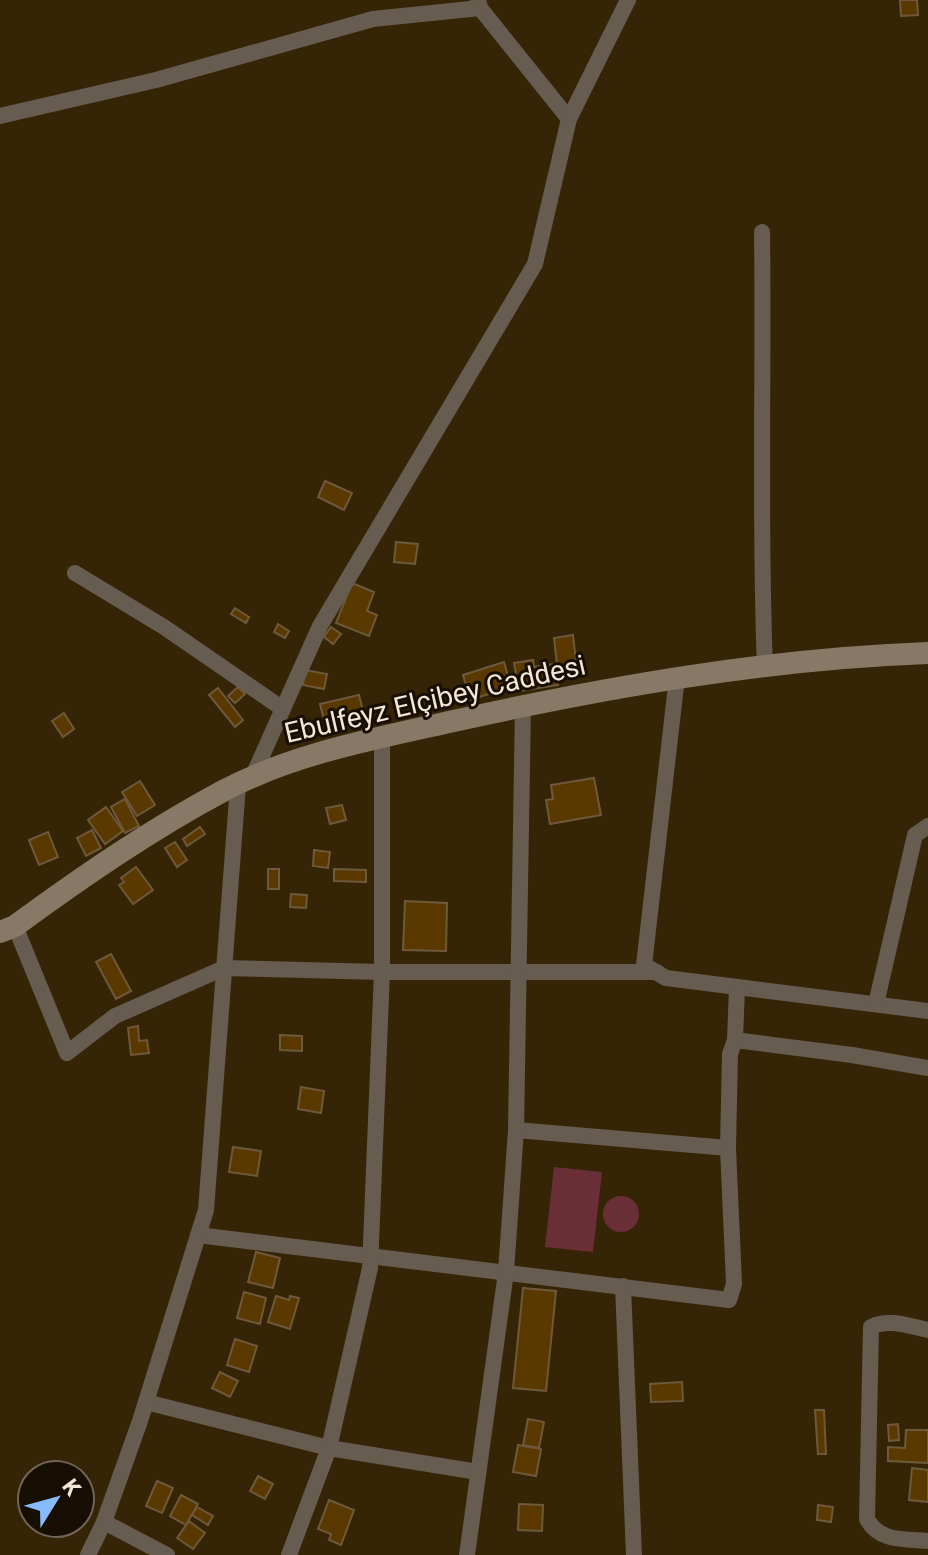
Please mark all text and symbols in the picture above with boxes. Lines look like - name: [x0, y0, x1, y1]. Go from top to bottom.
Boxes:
- street label: Ebulfeyz Elçibey Caddesi: [281, 648, 589, 750]
- north arrow: [16, 1459, 96, 1539]
- text: K: [57, 1474, 86, 1501]

